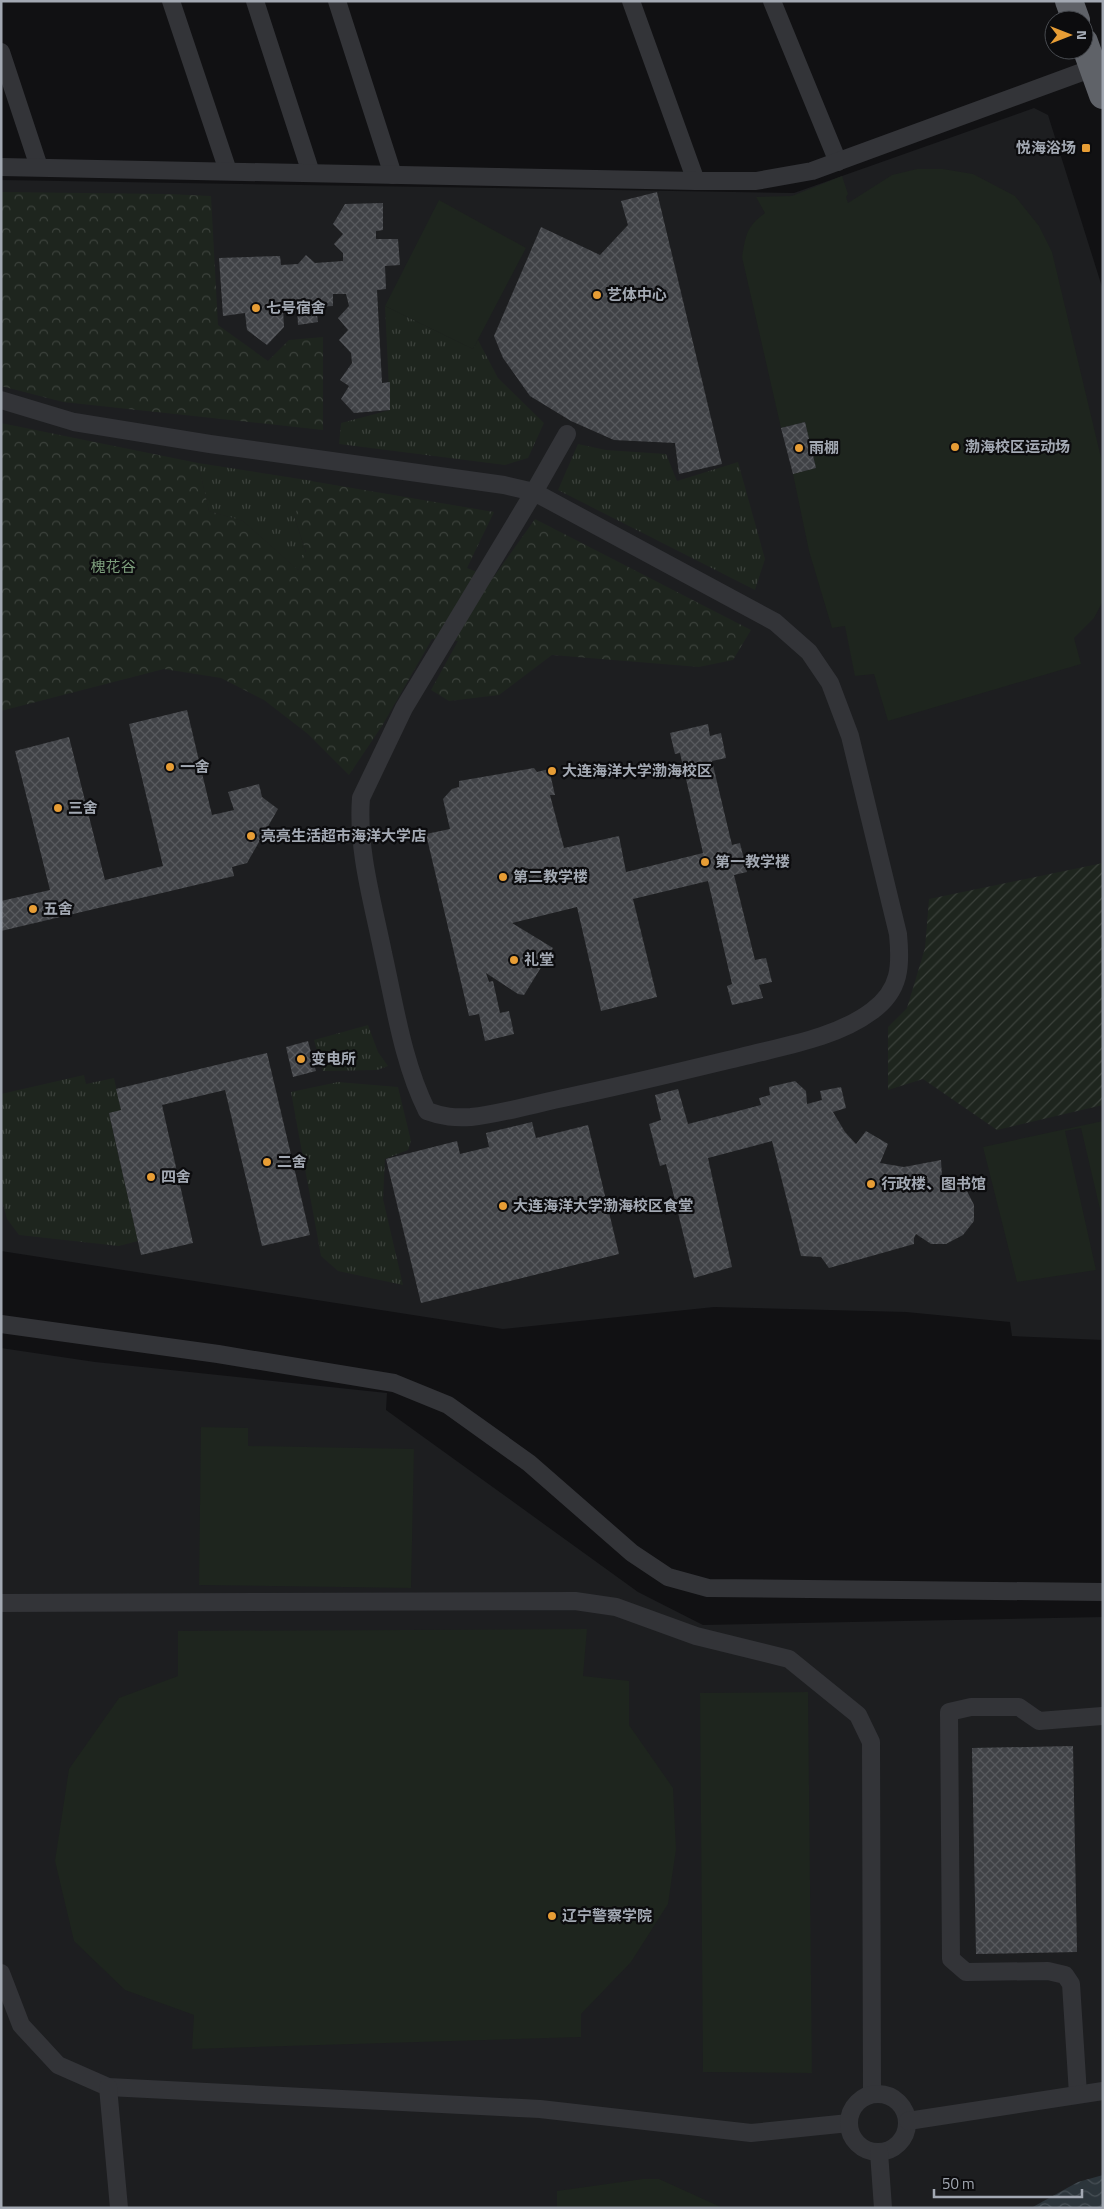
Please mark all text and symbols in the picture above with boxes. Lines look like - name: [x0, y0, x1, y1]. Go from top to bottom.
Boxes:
- north arrow: [1044, 10, 1094, 60]
- text: N: [1072, 30, 1093, 40]
- place label: 悦海浴场: [1016, 136, 1076, 159]
- marker: 悦海浴场: [1080, 142, 1092, 154]
- place label: 艺体中心: [607, 283, 667, 306]
- marker: 艺体中心: [591, 289, 603, 301]
- place label: 七号宿舍: [266, 296, 326, 319]
- marker: 七号宿舍: [250, 302, 262, 314]
- place label: 渤海校区运动场: [965, 435, 1070, 458]
- place label: 雨棚: [809, 436, 839, 459]
- marker: 渤海校区运动场: [949, 441, 961, 453]
- marker: 雨棚: [793, 442, 805, 454]
- park label: 槐花谷: [90, 555, 136, 578]
- place label: 一舍: [180, 755, 210, 778]
- place label: 大连海洋大学渤海校区: [562, 759, 712, 782]
- marker: 一舍: [164, 761, 176, 773]
- marker: 大连海洋大学渤海校区: [546, 765, 558, 777]
- place label: 三舍: [68, 796, 98, 819]
- marker: 三舍: [52, 802, 64, 814]
- place label: 亮亮生活超市海洋大学店: [261, 824, 426, 847]
- marker: 亮亮生活超市海洋大学店: [245, 830, 257, 842]
- place label: 第一教学楼: [715, 850, 790, 873]
- marker: 第一教学楼: [699, 856, 711, 868]
- place label: 第二教学楼: [513, 865, 588, 888]
- marker: 第二教学楼: [497, 871, 509, 883]
- place label: 五舍: [43, 897, 73, 920]
- marker: 五舍: [27, 903, 39, 915]
- place label: 礼堂: [524, 948, 554, 971]
- marker: 礼堂: [508, 954, 520, 966]
- place label: 变电所: [311, 1047, 356, 1070]
- marker: 变电所: [295, 1053, 307, 1065]
- place label: 二舍: [277, 1150, 307, 1173]
- marker: 二舍: [261, 1156, 273, 1168]
- place label: 四舍: [161, 1165, 191, 1188]
- marker: 四舍: [145, 1171, 157, 1183]
- place label: 行政楼、图书馆: [881, 1172, 986, 1195]
- marker: 行政楼、图书馆: [865, 1178, 877, 1190]
- place label: 大连海洋大学渤海校区食堂: [513, 1194, 693, 1217]
- marker: 大连海洋大学渤海校区食堂: [497, 1200, 509, 1212]
- place label: 辽宁警察学院: [562, 1904, 652, 1927]
- marker: 辽宁警察学院: [546, 1910, 558, 1922]
- scale bar: [934, 2166, 1082, 2198]
- text: 50 m: [942, 2172, 975, 2195]

